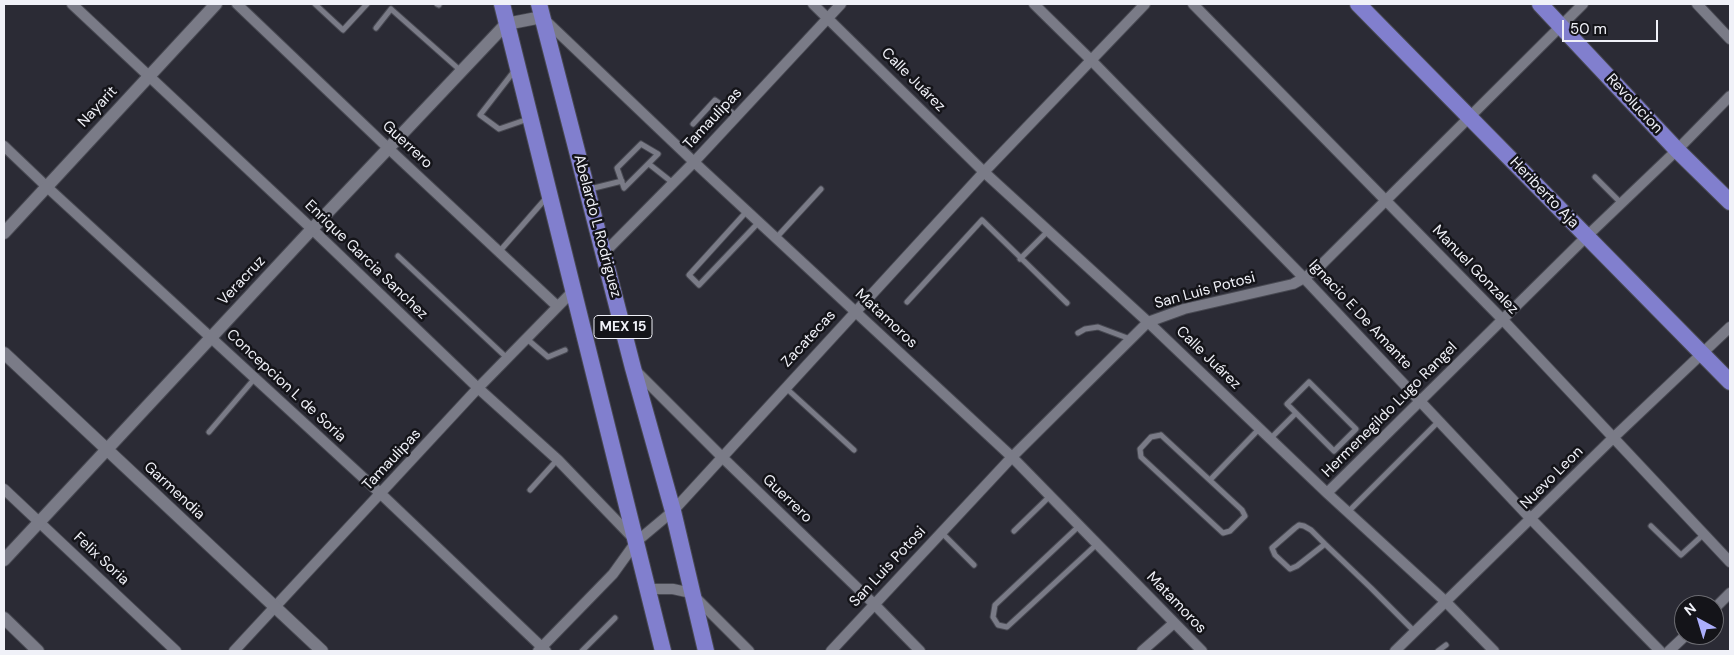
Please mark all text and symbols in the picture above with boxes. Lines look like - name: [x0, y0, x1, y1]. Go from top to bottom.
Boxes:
- scale bar: [1564, 10, 1660, 42]
- text: 50 m: [1570, 19, 1607, 39]
- street label: Calle Juárez: [877, 44, 949, 116]
- street label: Revolucion: [1602, 71, 1666, 137]
- street label: Nayarit: [75, 83, 121, 131]
- street label: Tamaulipas: [680, 84, 746, 154]
- street label: Guerrero: [378, 117, 436, 173]
- street label: Abelardo L Rodriguez: [569, 153, 625, 299]
- street label: Heriberto Aja: [1506, 154, 1582, 232]
- street label: Enrique Garcia Sanchez: [301, 197, 431, 323]
- street label: Manuel Gonzalez: [1428, 222, 1522, 318]
- street label: Veracruz: [215, 253, 269, 309]
- street label: Ignacio E De Amante: [1305, 256, 1415, 374]
- street label: San Luis Potosi: [1153, 269, 1257, 313]
- street label: Matamoros: [851, 286, 921, 352]
- street label: Zacatecas: [778, 307, 840, 371]
- road number: MEX 15: [594, 316, 652, 338]
- street label: Calle Juárez: [1172, 323, 1244, 393]
- street label: Concepcion L de Soria: [222, 326, 350, 446]
- street label: Hermenegildo Lugo Rangel: [1319, 339, 1461, 481]
- street label: Tamaulipas: [359, 425, 425, 495]
- street label: Nuevo Leon: [1517, 443, 1587, 513]
- street label: Garmendia: [140, 458, 208, 524]
- street label: Guerrero: [758, 471, 816, 527]
- street label: San Luis Potosi: [846, 523, 930, 611]
- street label: Felix Soria: [69, 529, 133, 589]
- street label: Matamoros: [1142, 568, 1210, 638]
- north arrow: [1674, 595, 1724, 645]
- text: N: [1681, 599, 1700, 619]

